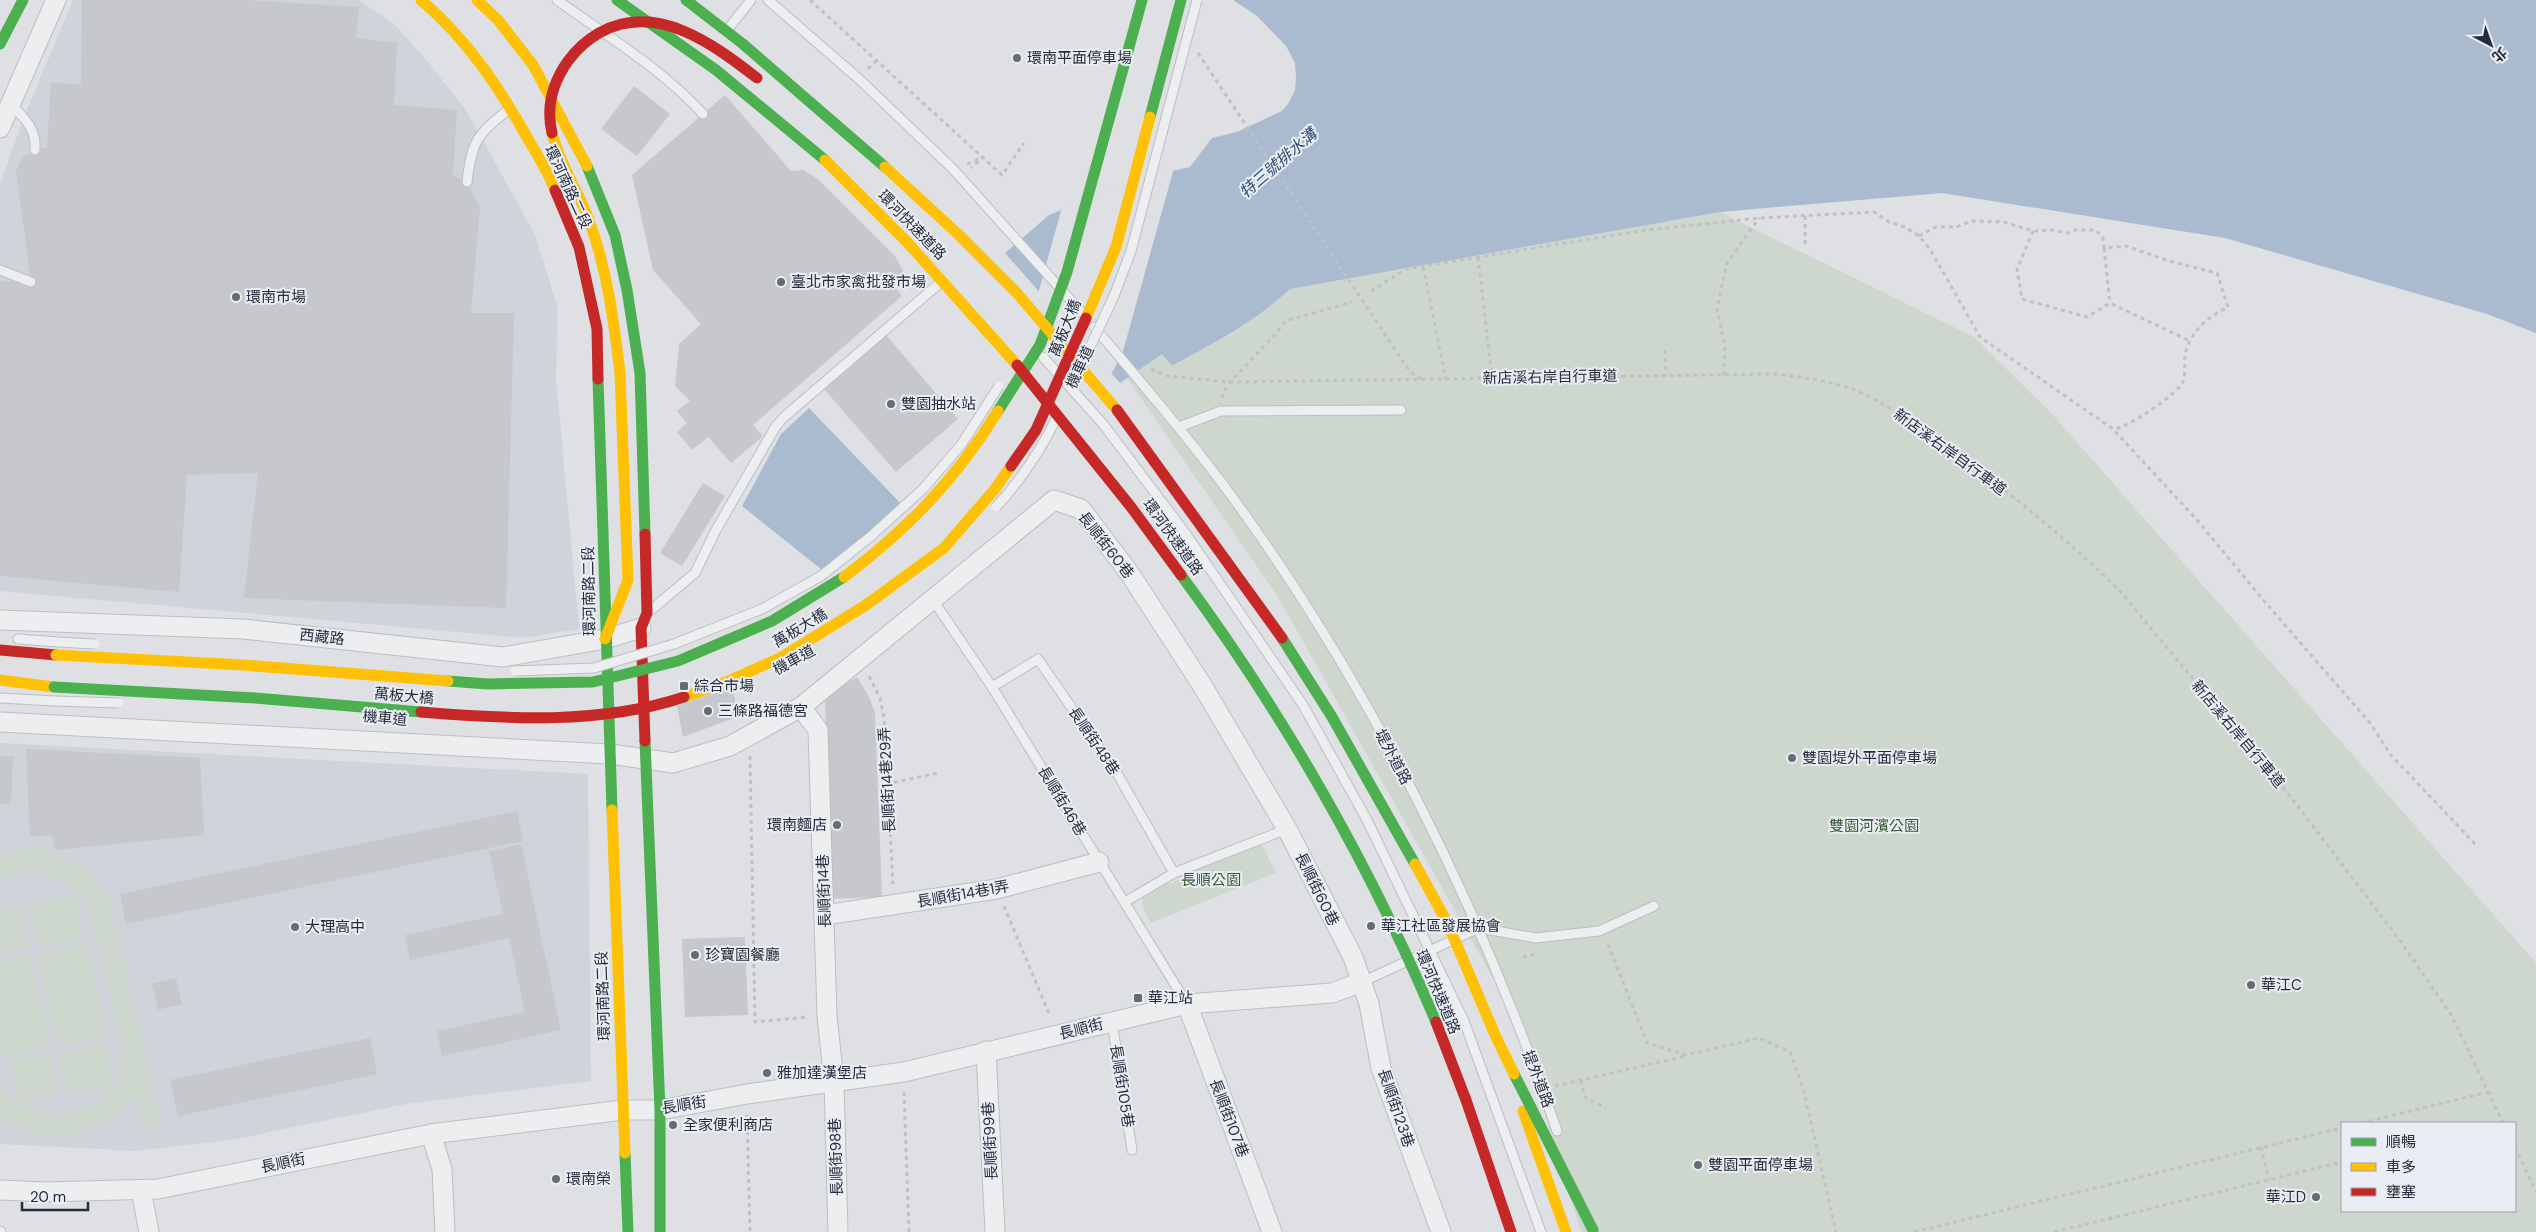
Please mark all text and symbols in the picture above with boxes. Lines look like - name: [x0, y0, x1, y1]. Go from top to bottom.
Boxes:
- north arrow: [2466, 20, 2516, 70]
- text: 北: [2488, 43, 2511, 66]
- place label: 環南平面停車場: [1027, 48, 1132, 68]
- marker: 環南平面停車場: [1011, 52, 1023, 64]
- water label: 特三號排水溝: [1235, 122, 1323, 202]
- street label: 環河南路二段: [540, 142, 596, 232]
- street label: 環河快速道路: [874, 186, 950, 264]
- place label: 臺北市家禽批發市場: [791, 272, 926, 292]
- marker: 臺北市家禽批發市場: [775, 276, 787, 288]
- place label: 環南市場: [246, 287, 306, 307]
- marker: 環南市場: [230, 291, 242, 303]
- street label: 萬板大橋: [1044, 296, 1086, 360]
- street label: 機車道: [1061, 342, 1099, 392]
- street label: 新店溪右岸自行車道: [1482, 366, 1618, 388]
- place label: 雙園抽水站: [901, 394, 976, 414]
- marker: 雙園抽水站: [885, 398, 897, 410]
- street label: 新店溪右岸自行車道: [1890, 404, 2010, 500]
- street label: 環河快速道路: [1138, 495, 1208, 579]
- street label: 長順街60巷: [1074, 507, 1138, 583]
- street label: 環河南路二段: [578, 546, 600, 636]
- street label: 萬板大橋: [769, 604, 831, 652]
- street label: 西藏路: [299, 625, 345, 649]
- street label: 機車道: [769, 640, 819, 680]
- place label: 綜合市場: [694, 676, 754, 696]
- street label: 新店溪右岸自行車道: [2187, 676, 2289, 792]
- marker: 綜合市場: [678, 680, 690, 692]
- street label: 萬板大橋: [373, 683, 435, 709]
- place label: 三條路福德宮: [718, 701, 808, 721]
- street label: 長順街48巷: [1064, 703, 1124, 779]
- marker: 三條路福德宮: [702, 705, 714, 717]
- street label: 機車道: [362, 706, 408, 730]
- street label: 長順街14巷29弄: [874, 726, 900, 834]
- street label: 堤外道路: [1370, 726, 1416, 788]
- place label: 雙園堤外平面停車場: [1802, 748, 1937, 768]
- marker: 雙園堤外平面停車場: [1786, 752, 1798, 764]
- street label: 長順街46巷: [1033, 762, 1091, 840]
- place label: 環南麵店: [767, 815, 827, 835]
- park label: 雙園河濱公園: [1829, 816, 1919, 836]
- marker: 環南麵店: [831, 819, 843, 831]
- street label: 長順街60巷: [1291, 849, 1343, 929]
- street label: 長順街14巷: [813, 854, 835, 928]
- park label: 長順公園: [1181, 870, 1241, 890]
- street label: 長順街14巷1弄: [915, 876, 1011, 912]
- place label: 華江社區發展協會: [1381, 916, 1501, 936]
- place label: 大理高中: [305, 917, 365, 937]
- marker: 華江社區發展協會: [1365, 920, 1377, 932]
- marker: 大理高中: [289, 921, 301, 933]
- place label: 珍寶園餐廳: [705, 945, 780, 965]
- street label: 環河快速道路: [1411, 947, 1465, 1037]
- marker: 珍寶園餐廳: [689, 949, 701, 961]
- street label: 環河南路二段: [591, 951, 615, 1041]
- place label: 華江C: [2261, 975, 2302, 995]
- marker: 華江C: [2245, 979, 2257, 991]
- place label: 華江站: [1148, 988, 1193, 1008]
- marker: 華江站: [1132, 992, 1144, 1004]
- street label: 長順街: [1057, 1014, 1105, 1044]
- street label: 長順街105巷: [1106, 1043, 1138, 1129]
- street label: 提外道路: [1518, 1047, 1558, 1111]
- place label: 雅加達漢堡店: [777, 1063, 867, 1083]
- street label: 長順街123巷: [1373, 1066, 1419, 1150]
- marker: 雅加達漢堡店: [761, 1067, 773, 1079]
- street label: 長順街107巷: [1205, 1076, 1253, 1160]
- street label: 長順街: [660, 1092, 708, 1118]
- street label: 長順街99巷: [978, 1101, 1002, 1181]
- place label: 全家便利商店: [683, 1115, 773, 1135]
- street label: 長順街98巷: [825, 1118, 847, 1196]
- marker: 全家便利商店: [667, 1119, 679, 1131]
- legend: [2341, 1122, 2516, 1212]
- text: 順暢: [2386, 1132, 2416, 1152]
- street label: 長順街: [259, 1149, 307, 1177]
- place label: 雙園平面停車場: [1708, 1155, 1813, 1175]
- text: 車多: [2386, 1157, 2416, 1177]
- marker: 雙園平面停車場: [1692, 1159, 1704, 1171]
- place label: 環南榮: [566, 1169, 611, 1189]
- marker: 環南榮: [550, 1173, 562, 1185]
- scale bar: [22, 1180, 89, 1212]
- text: 壅塞: [2386, 1182, 2416, 1202]
- text: 20 m: [30, 1187, 66, 1207]
- place label: 華江D: [2266, 1187, 2306, 1207]
- marker: 華江D: [2310, 1191, 2322, 1203]

